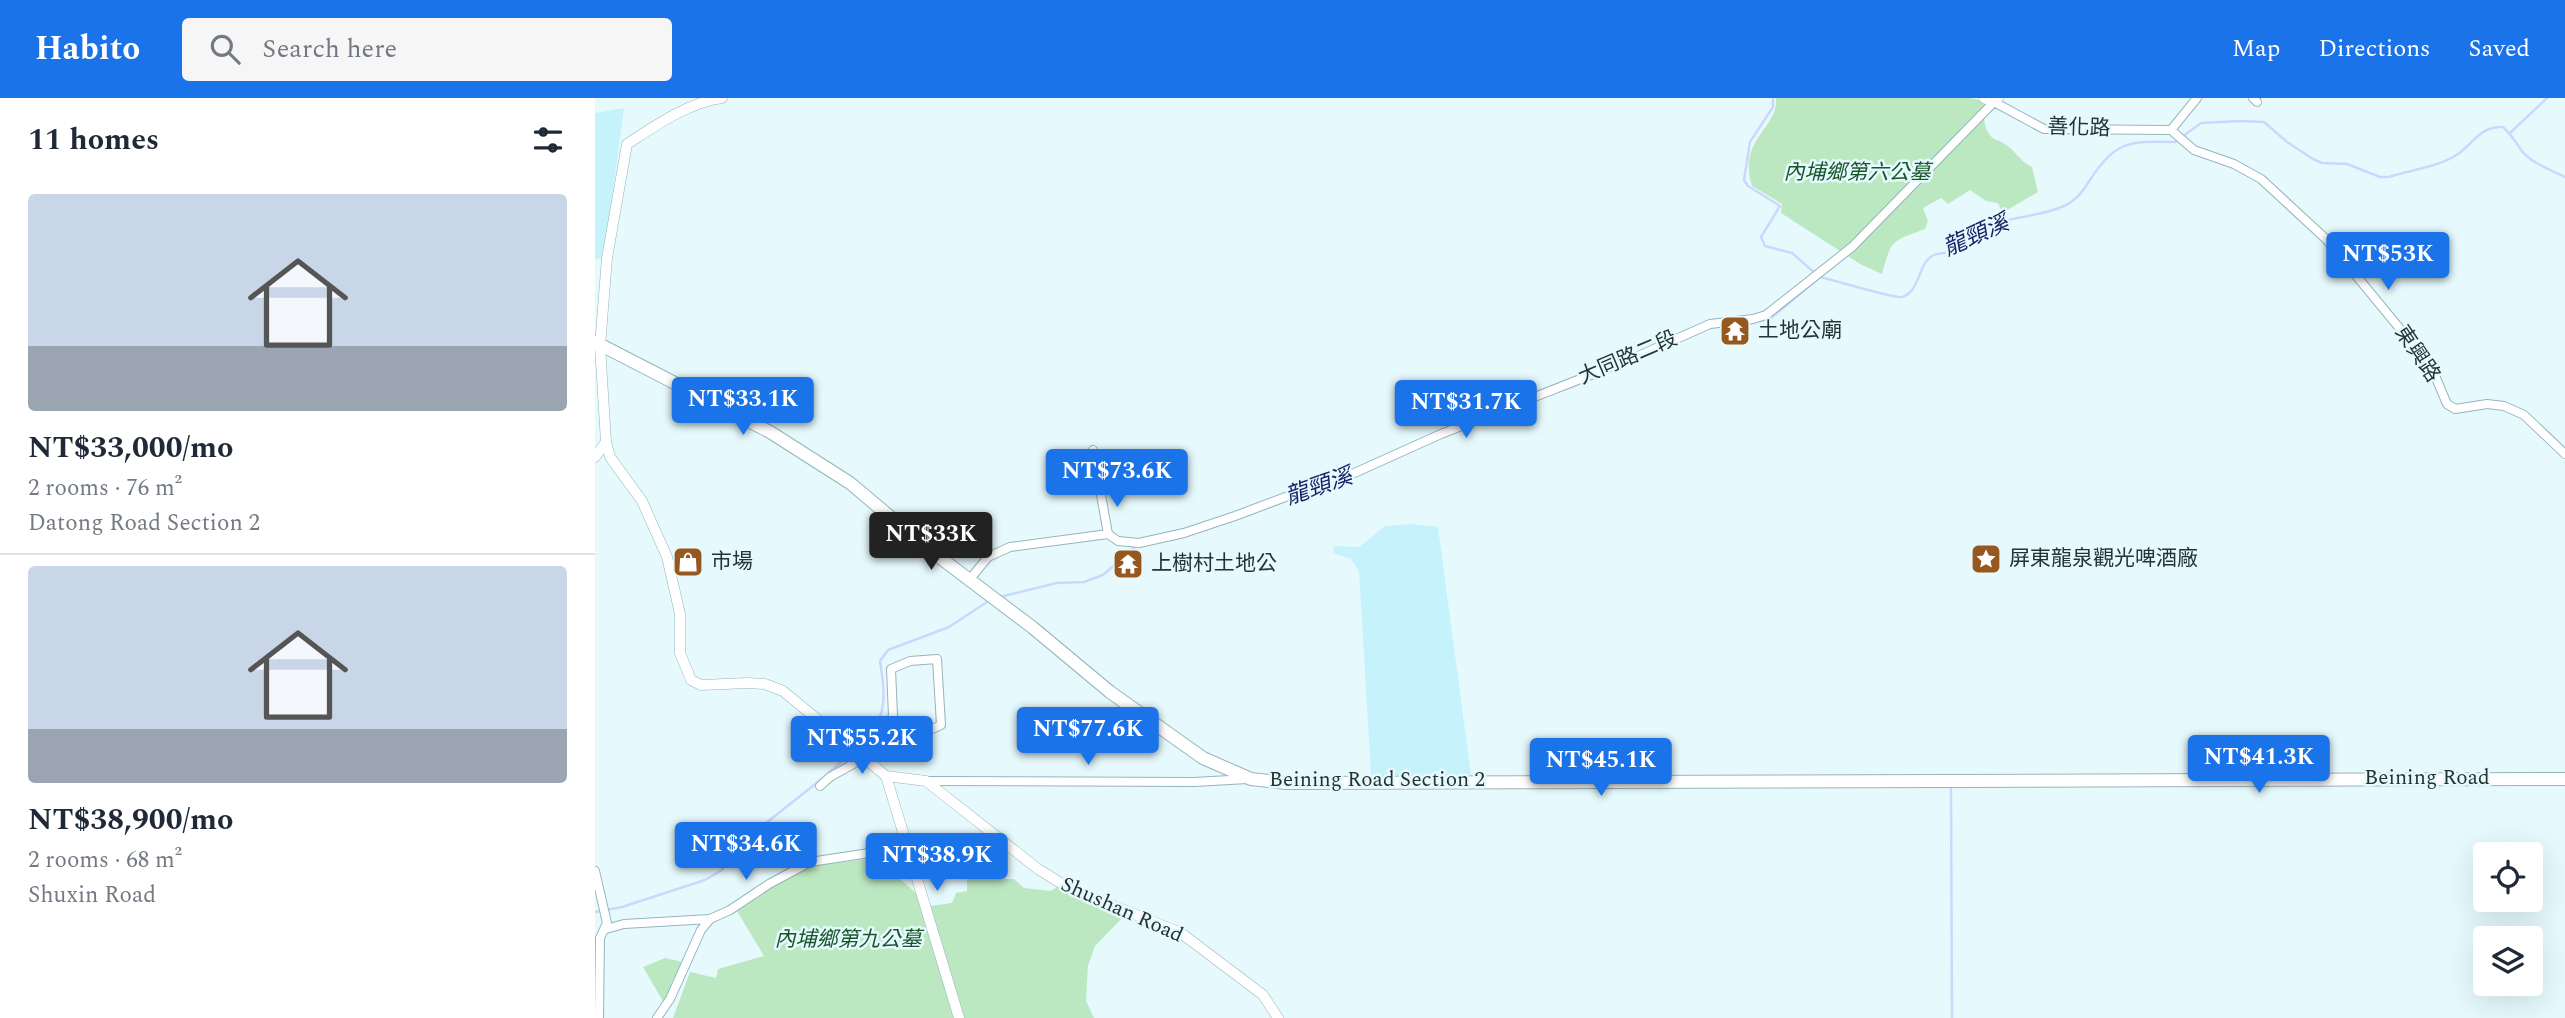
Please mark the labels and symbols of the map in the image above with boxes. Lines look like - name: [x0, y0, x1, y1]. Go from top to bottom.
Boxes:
- street label: 善化路: [2047, 111, 2111, 145]
- park label: 內埔鄉第六公墓: [1784, 157, 1933, 189]
- water label: 龍頸溪: [1937, 205, 2017, 266]
- pin: NT$53K: [2331, 232, 2445, 292]
- temple icon: 土地公廟: [1718, 314, 1752, 348]
- place label: 土地公廟: [1758, 315, 1842, 347]
- street label: 東興路: [2386, 319, 2448, 389]
- street label: 大同路二段: [1573, 323, 1683, 393]
- pin: NT$33.1K: [671, 378, 815, 437]
- pin: NT$31.7K: [1394, 380, 1538, 440]
- pin: NT$73.6K: [1045, 450, 1189, 509]
- water label: 龍頸溪: [1281, 458, 1360, 515]
- pin: NT$33K: [874, 512, 988, 572]
- place icon: 屏東龍泉觀光啤酒廠: [1969, 542, 2003, 576]
- place label: 屏東龍泉觀光啤酒廠: [2009, 543, 2198, 575]
- shop icon: 市場: [671, 545, 705, 579]
- place label: 市場: [711, 546, 753, 578]
- temple icon: 上樹村土地公: [1111, 547, 1145, 581]
- place label: 上樹村土地公: [1151, 548, 1277, 580]
- pin: NT$77.6K: [1016, 708, 1160, 767]
- pin: NT$55.2K: [790, 716, 934, 776]
- pin: NT$41.3K: [2187, 736, 2331, 795]
- pin: NT$45.1K: [1529, 738, 1673, 798]
- street label: Beining Road: [2364, 762, 2490, 794]
- street label: Beining Road Section 2: [1269, 764, 1485, 796]
- pin: NT$34.6K: [674, 822, 818, 882]
- pin: NT$38.9K: [865, 834, 1009, 893]
- street label: Shushan Road: [1055, 869, 1189, 951]
- park label: 內埔鄉第九公墓: [775, 924, 924, 956]

